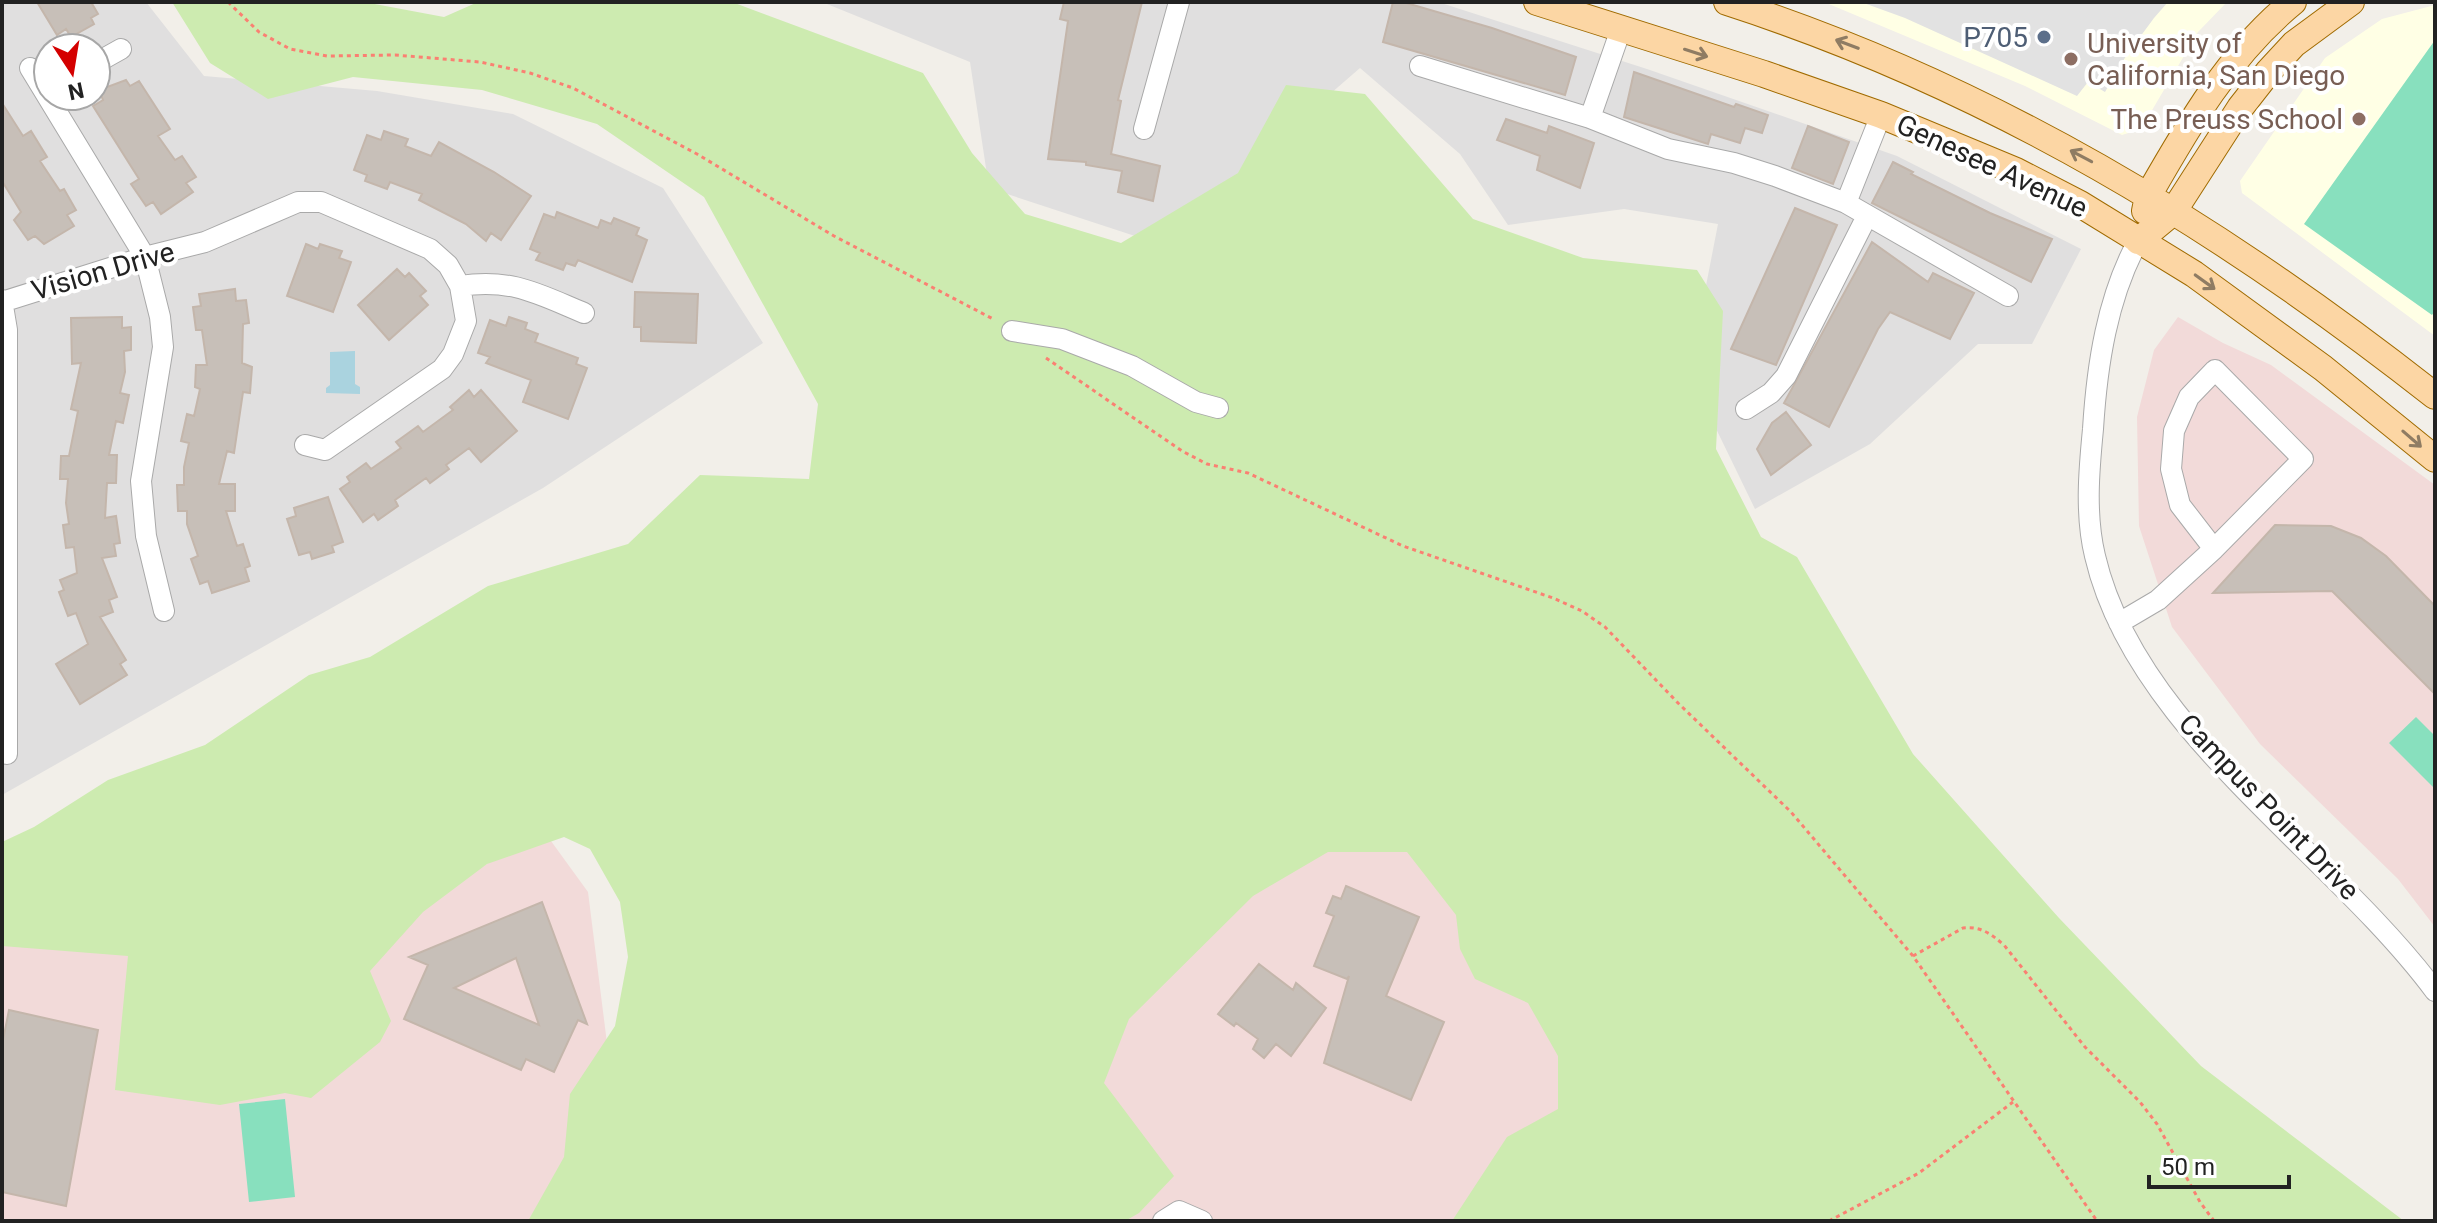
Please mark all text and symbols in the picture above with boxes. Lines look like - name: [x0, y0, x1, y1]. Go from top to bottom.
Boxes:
- place label: P705: [1963, 21, 2028, 54]
- place label: University of California, San Diego: [2087, 27, 2345, 92]
- marker: P705: [2035, 28, 2053, 46]
- north arrow: [32, 32, 112, 112]
- one-way arrow: [1835, 36, 1860, 50]
- one-way arrow: [1683, 46, 1708, 61]
- marker: University of California, San Diego: [2062, 50, 2080, 68]
- text: N: [66, 77, 86, 105]
- place label: The Preuss School: [2111, 103, 2343, 136]
- street label: Genesee Avenue: [1891, 107, 2093, 225]
- marker: The Preuss School: [2350, 110, 2368, 128]
- one-way arrow: [2070, 147, 2094, 163]
- street label: Vision Drive: [28, 235, 178, 307]
- one-way arrow: [2193, 274, 2215, 290]
- one-way arrow: [2401, 430, 2422, 448]
- street label: Campus Point Drive: [2172, 707, 2366, 907]
- scale bar: [2149, 1139, 2289, 1189]
- text: 50 m: [2161, 1153, 2215, 1181]

